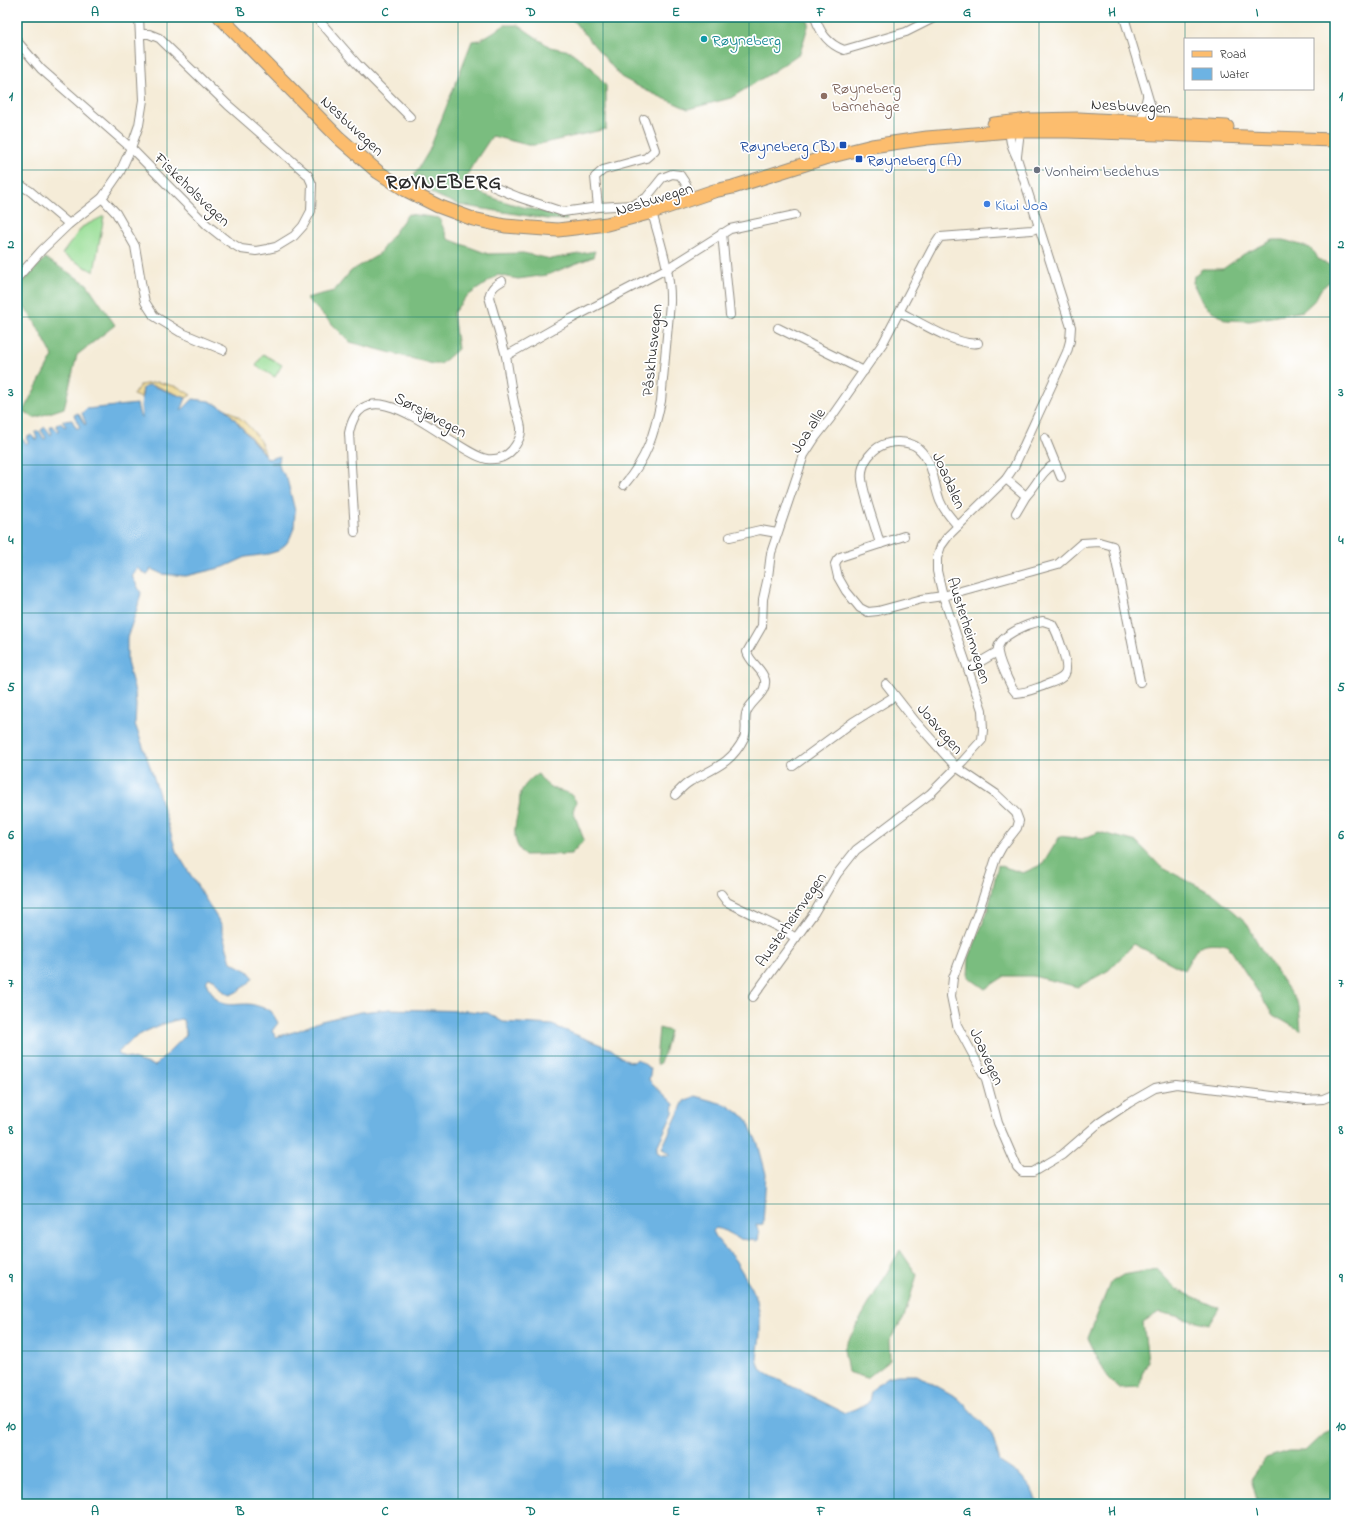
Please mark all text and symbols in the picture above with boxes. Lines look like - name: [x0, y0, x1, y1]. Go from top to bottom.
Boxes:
- text: A: [91, 3, 99, 22]
- text: B: [235, 3, 245, 22]
- text: C: [381, 3, 389, 22]
- text: D: [525, 3, 536, 22]
- text: E: [672, 3, 680, 22]
- text: F: [816, 3, 826, 22]
- text: G: [963, 3, 971, 22]
- text: H: [1108, 3, 1116, 22]
- text: I: [1255, 3, 1259, 22]
- place label: Røyneberg: [712, 29, 781, 53]
- marker: Røyneberg: [699, 34, 709, 44]
- legend: [1184, 38, 1314, 90]
- text: Road: [1220, 46, 1246, 64]
- text: Water: [1220, 66, 1249, 84]
- place label: Røyneberg barnehage: [832, 77, 901, 119]
- text: 1: [9, 87, 14, 106]
- text: 1: [1339, 87, 1344, 106]
- street label: Nesbuvegen: [314, 90, 389, 163]
- marker: Røyneberg barnehage: [819, 91, 829, 101]
- street label: Nesbuvegen: [1090, 93, 1171, 121]
- place label: Røyneberg (B): [740, 135, 835, 159]
- marker: Røyneberg (B): [838, 140, 848, 150]
- street label: Fiskeholsvegen: [147, 147, 235, 233]
- place label: Røyneberg (A): [867, 149, 962, 173]
- marker: Røyneberg (A): [854, 154, 864, 164]
- place label: Vonheim bedehus: [1044, 160, 1159, 184]
- marker: Vonheim bedehus: [1032, 165, 1042, 175]
- district label: RØYNEBERG: [386, 169, 502, 198]
- street label: Nesbuvegen: [613, 177, 696, 223]
- place label: Kiwi Joa: [995, 194, 1048, 218]
- marker: Kiwi Joa: [982, 199, 992, 209]
- text: 2: [7, 235, 15, 254]
- text: 2: [1337, 235, 1345, 254]
- street label: Påskhusvegen: [636, 303, 670, 398]
- text: 3: [7, 383, 14, 402]
- text: 3: [1337, 383, 1344, 402]
- street label: Sørsjøvegen: [389, 387, 471, 445]
- street label: Joa alle: [785, 403, 833, 459]
- street label: Joadalen: [925, 448, 971, 513]
- text: 4: [7, 531, 14, 550]
- text: 4: [1337, 531, 1344, 550]
- street label: Austerheimvegen: [940, 574, 997, 687]
- text: 5: [7, 678, 15, 697]
- text: 5: [1337, 678, 1345, 697]
- street label: Joavegen: [910, 698, 969, 760]
- text: 6: [7, 826, 14, 845]
- text: 6: [1337, 826, 1344, 845]
- street label: Austerheimvegen: [750, 868, 833, 972]
- text: 7: [8, 974, 14, 993]
- text: 7: [1338, 974, 1344, 993]
- street label: Joavegen: [962, 1024, 1010, 1090]
- text: 8: [8, 1121, 14, 1140]
- text: 8: [1338, 1121, 1344, 1140]
- text: 9: [8, 1269, 14, 1288]
- text: 9: [1338, 1269, 1344, 1288]
- text: 10: [6, 1417, 16, 1436]
- text: 10: [1336, 1417, 1346, 1436]
- text: A: [91, 1502, 99, 1521]
- text: B: [235, 1502, 245, 1521]
- text: C: [381, 1502, 389, 1521]
- text: D: [525, 1502, 536, 1521]
- text: E: [672, 1502, 680, 1521]
- text: F: [816, 1502, 826, 1521]
- text: G: [963, 1502, 971, 1521]
- text: H: [1108, 1502, 1116, 1521]
- text: I: [1255, 1502, 1259, 1521]

